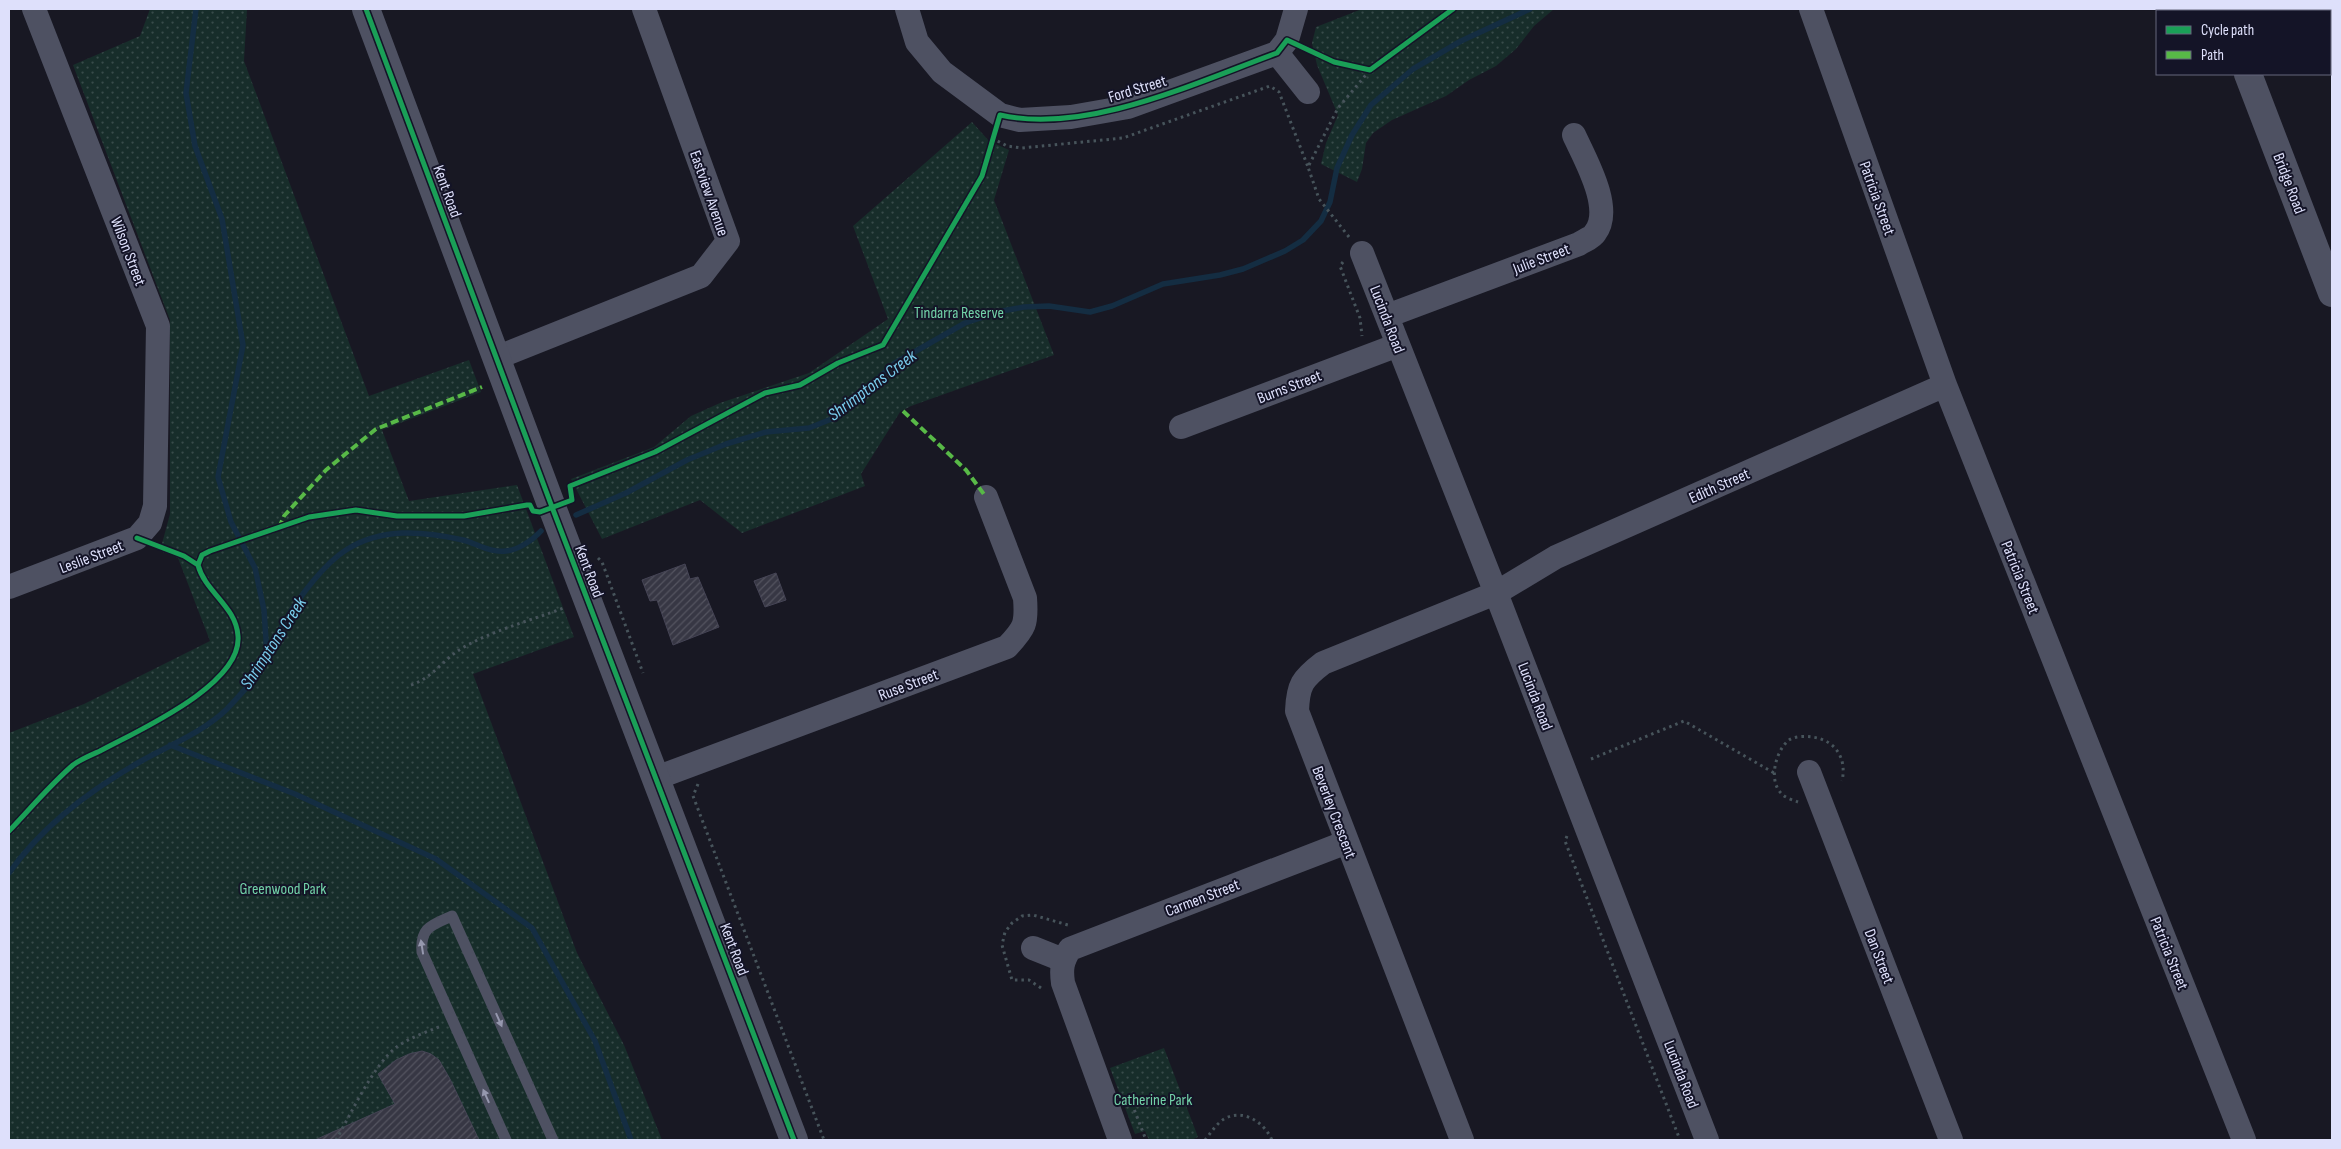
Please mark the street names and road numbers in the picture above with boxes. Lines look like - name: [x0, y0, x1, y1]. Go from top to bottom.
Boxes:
- street label: Ford Street: [1106, 72, 1169, 107]
- street label: Eastview Avenue: [685, 148, 732, 239]
- street label: Bridge Road: [2268, 151, 2309, 216]
- street label: Patricia Street: [1854, 159, 1899, 238]
- street label: Kent Road: [428, 163, 465, 220]
- street label: Wilson Street: [106, 215, 149, 289]
- street label: Julie Street: [1510, 240, 1573, 279]
- street label: Lucinda Road: [1365, 283, 1408, 356]
- street label: Burns Street: [1255, 366, 1324, 408]
- street label: Edith Street: [1686, 465, 1753, 508]
- street label: Leslie Street: [57, 536, 126, 578]
- street label: Patricia Street: [1996, 538, 2043, 617]
- street label: Kent Road: [570, 543, 607, 600]
- street label: Lucinda Road: [1513, 660, 1556, 733]
- street label: Ruse Street: [876, 665, 941, 705]
- street label: Beverley Crescent: [1307, 764, 1360, 861]
- street label: Carmen Street: [1163, 875, 1243, 921]
- street label: Patricia Street: [2145, 914, 2192, 993]
- street label: Kent Road: [715, 921, 752, 978]
- street label: Dan Street: [1860, 926, 1898, 987]
- street label: Lucinda Road: [1659, 1038, 1702, 1111]

